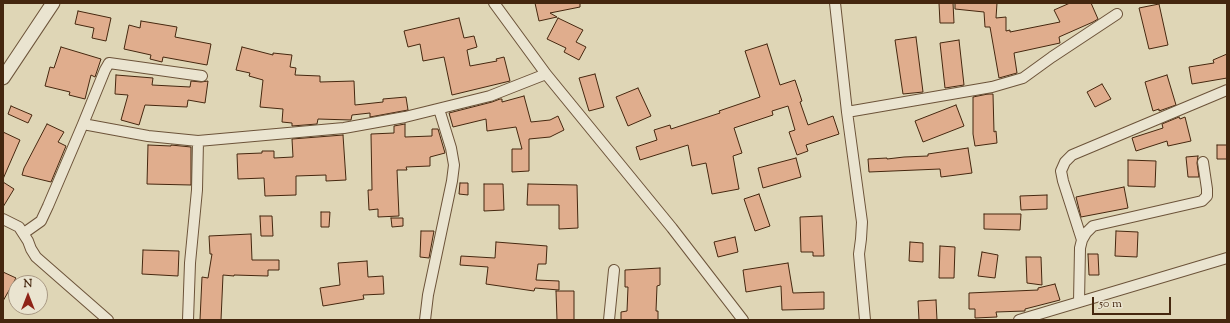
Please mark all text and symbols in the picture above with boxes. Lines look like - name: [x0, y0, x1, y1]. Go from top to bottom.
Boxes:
- north arrow: [8, 275, 48, 315]
- text: N: [24, 276, 32, 292]
- scale bar: [1094, 289, 1173, 315]
- text: 50 m: [1099, 295, 1122, 313]

